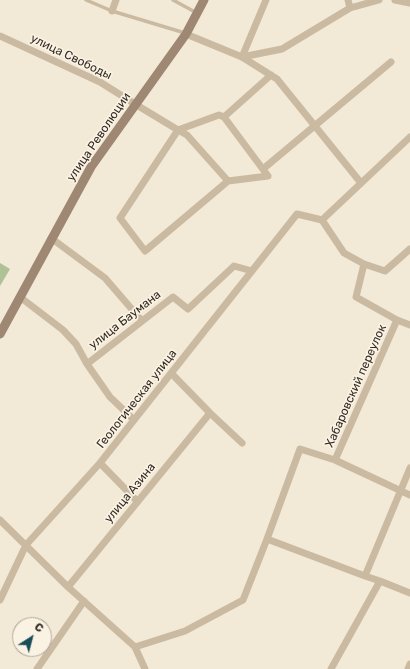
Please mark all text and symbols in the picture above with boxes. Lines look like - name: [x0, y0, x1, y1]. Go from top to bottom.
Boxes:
- street label: улица Свободы: [28, 31, 114, 83]
- street label: улица Революции: [64, 90, 134, 184]
- street label: улица Баумана: [86, 288, 164, 352]
- street label: Хабаровский переулок: [322, 322, 390, 450]
- street label: Геологическая улица: [94, 347, 180, 451]
- street label: улица Азина: [101, 460, 159, 526]
- north arrow: [12, 617, 52, 657]
- text: С: [32, 620, 46, 635]

